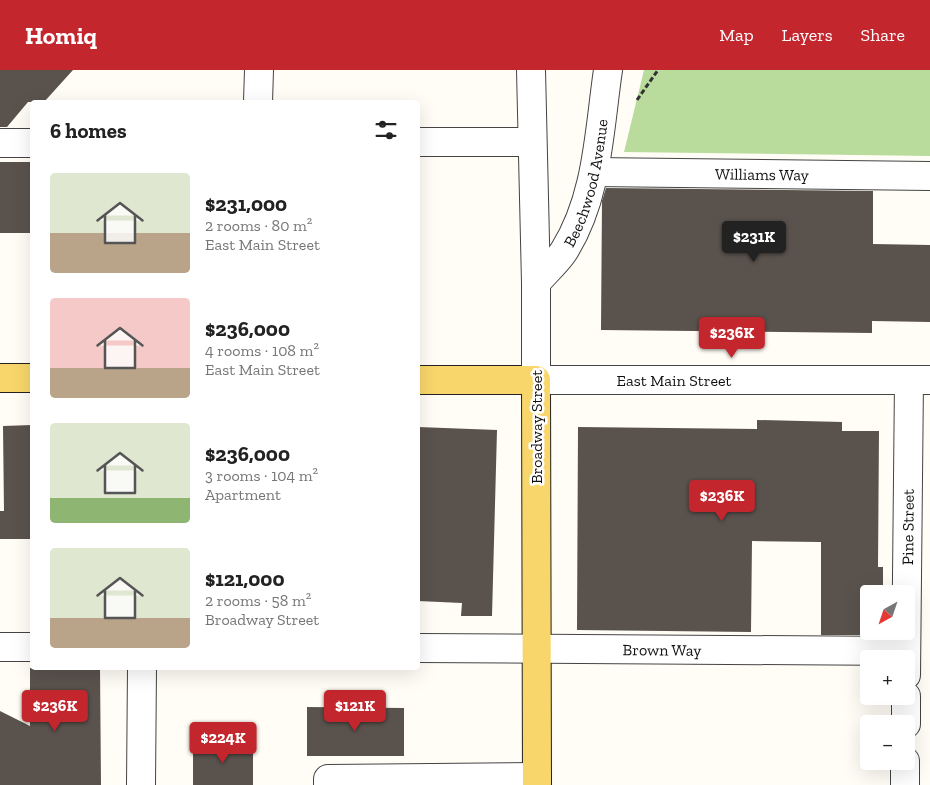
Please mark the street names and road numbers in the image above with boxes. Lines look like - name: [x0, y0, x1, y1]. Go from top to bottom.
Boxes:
- street label: Beechwood Avenue: [560, 118, 612, 250]
- street label: Williams Way: [715, 164, 810, 185]
- street label: Broadway Street: [527, 370, 546, 484]
- street label: East Main Street: [616, 371, 731, 390]
- street label: Pine Street: [898, 489, 918, 565]
- street label: Brown Way: [623, 640, 702, 660]

